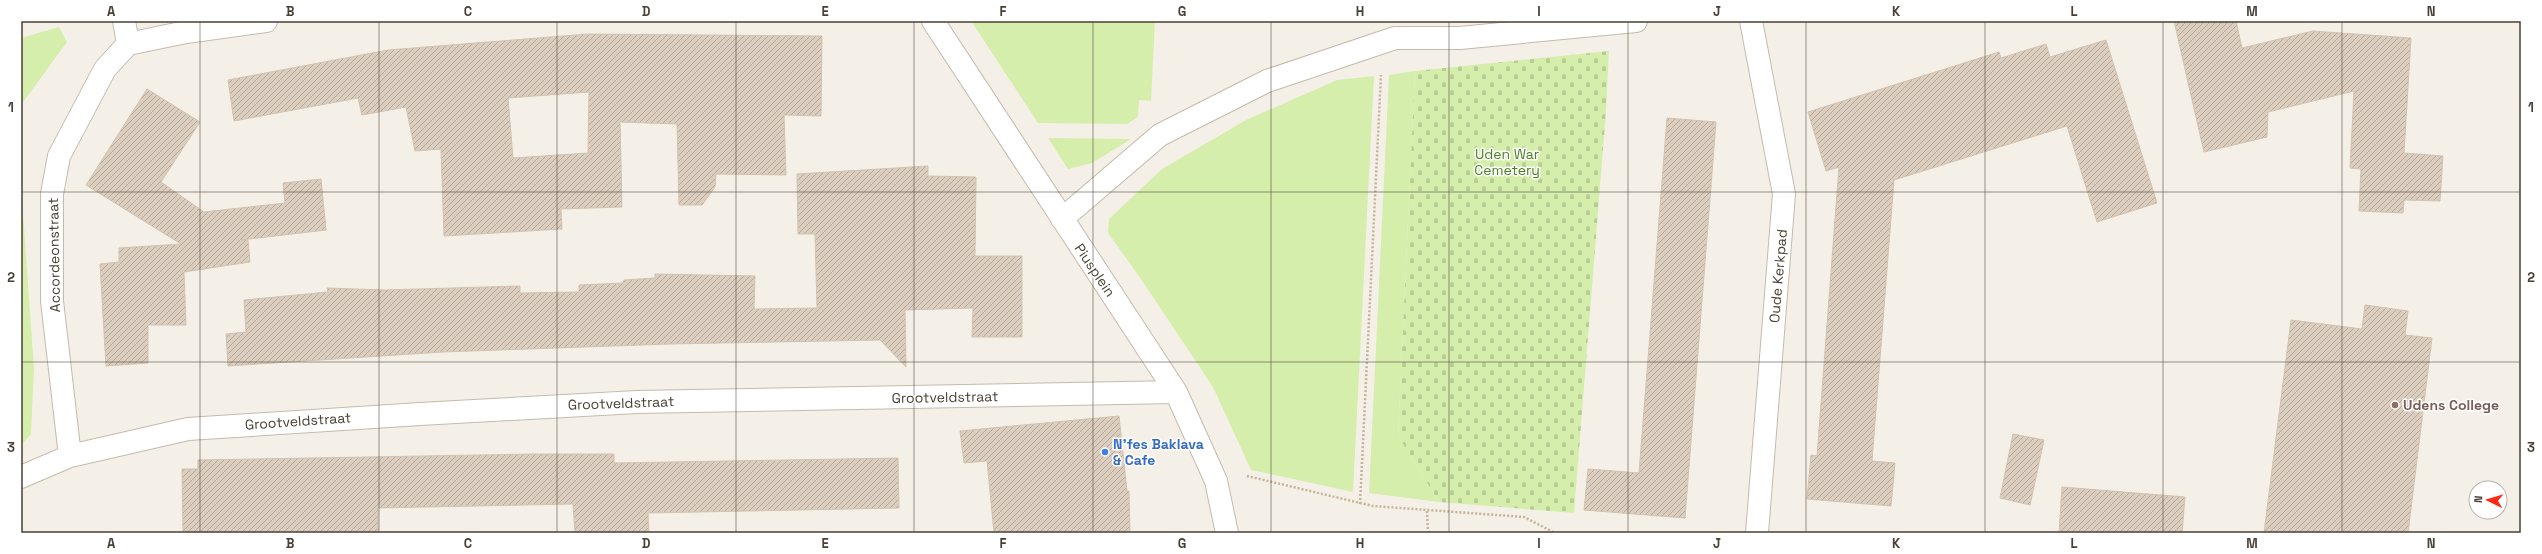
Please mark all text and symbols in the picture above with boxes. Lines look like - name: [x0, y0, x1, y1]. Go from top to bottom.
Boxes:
- text: A: [107, 3, 116, 20]
- text: B: [286, 3, 295, 20]
- text: C: [464, 3, 472, 20]
- text: D: [642, 3, 651, 20]
- text: E: [821, 3, 829, 20]
- text: F: [1000, 3, 1007, 20]
- text: G: [1178, 3, 1186, 20]
- text: H: [1356, 3, 1364, 20]
- text: I: [1537, 3, 1541, 20]
- text: J: [1713, 3, 1721, 20]
- text: K: [1892, 3, 1901, 20]
- text: L: [2070, 3, 2078, 20]
- text: M: [2246, 3, 2258, 20]
- text: N: [2427, 3, 2435, 20]
- text: 1: [8, 99, 14, 116]
- text: 1: [2528, 99, 2534, 116]
- park label: Uden War Cemetery: [1474, 145, 1540, 179]
- street label: Accordeonstraat: [44, 198, 64, 312]
- street label: Oude Kerkpad: [1765, 228, 1791, 324]
- street label: Piusplein: [1071, 240, 1119, 300]
- text: 2: [7, 269, 15, 286]
- text: 2: [2527, 269, 2535, 286]
- street label: Grootveldstraat: [892, 387, 998, 407]
- street label: Grootveldstraat: [567, 392, 675, 414]
- place label: Udens College: [2403, 396, 2499, 414]
- marker: Udens College: [2390, 400, 2400, 410]
- street label: Grootveldstraat: [244, 408, 352, 434]
- place label: N'fes Baklava & Cafe: [1113, 435, 1204, 469]
- text: 3: [7, 439, 15, 456]
- text: 3: [2527, 439, 2535, 456]
- marker: N'fes Baklava & Cafe: [1100, 447, 1110, 457]
- north arrow: [2468, 480, 2508, 520]
- text: N: [2471, 495, 2485, 503]
- text: A: [107, 535, 116, 552]
- text: B: [286, 535, 295, 552]
- text: C: [464, 535, 472, 552]
- text: D: [642, 535, 651, 552]
- text: E: [821, 535, 829, 552]
- text: F: [1000, 535, 1007, 552]
- text: G: [1178, 535, 1186, 552]
- text: H: [1356, 535, 1364, 552]
- text: I: [1537, 535, 1541, 552]
- text: J: [1713, 535, 1721, 552]
- text: K: [1892, 535, 1901, 552]
- text: L: [2070, 535, 2078, 552]
- text: M: [2246, 535, 2258, 552]
- text: N: [2427, 535, 2435, 552]

